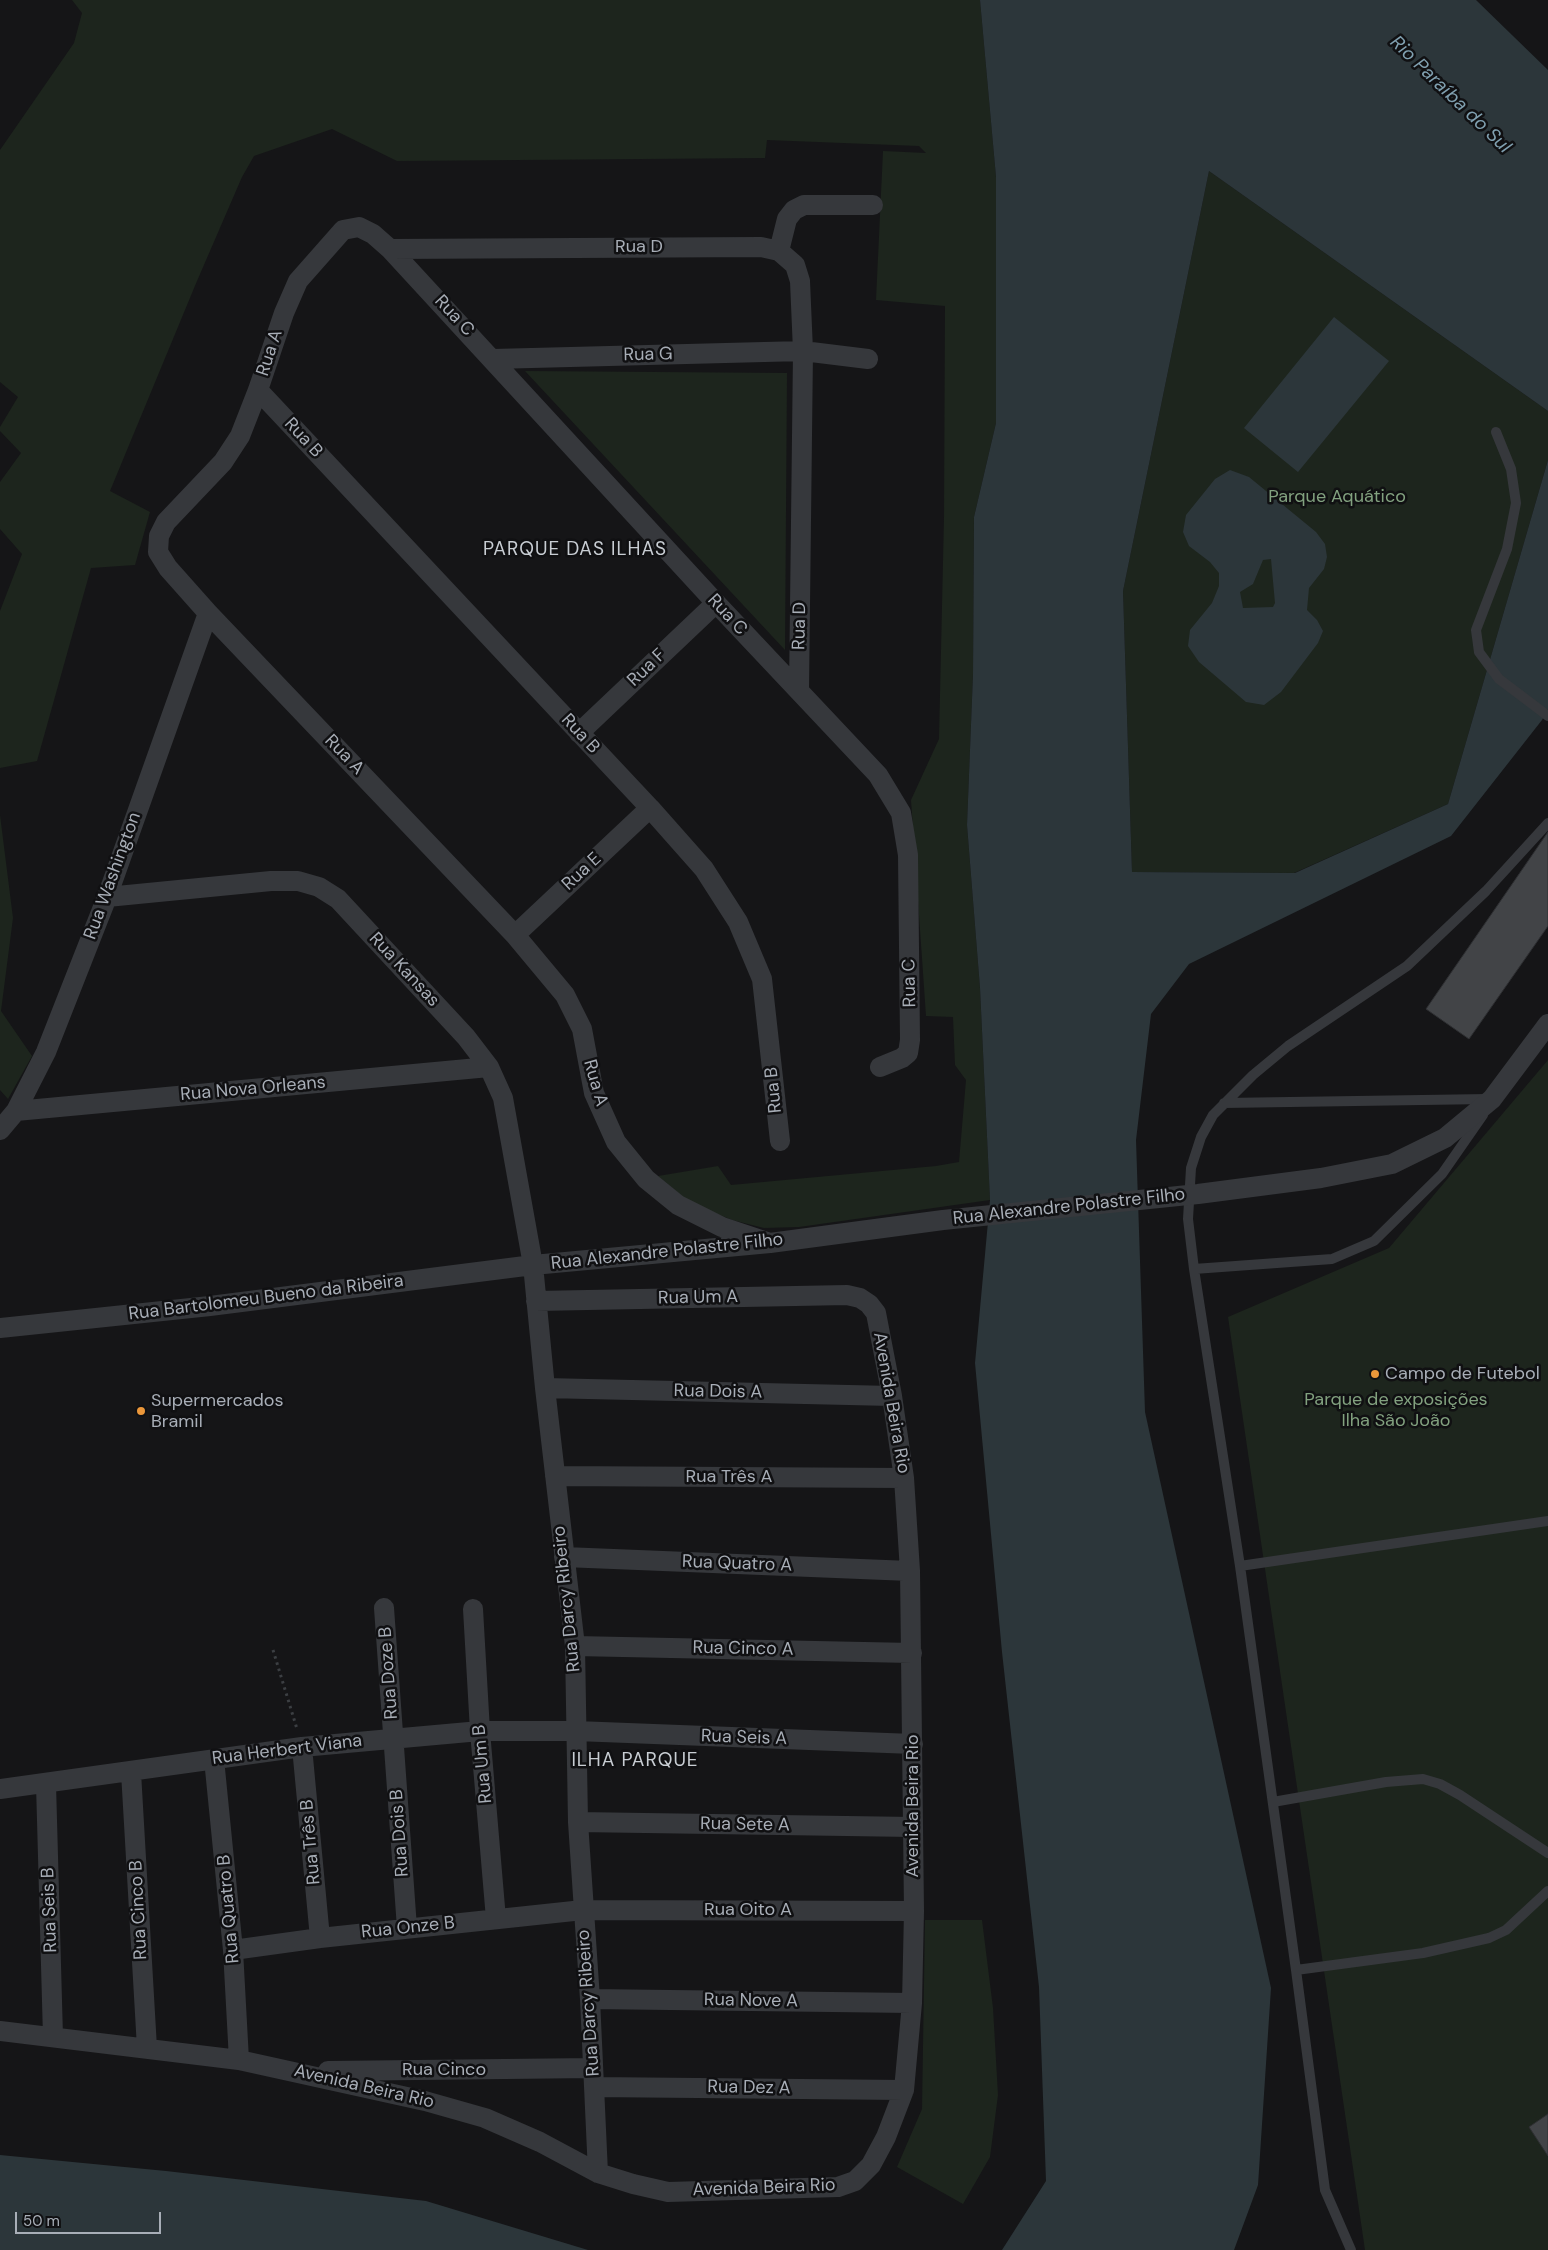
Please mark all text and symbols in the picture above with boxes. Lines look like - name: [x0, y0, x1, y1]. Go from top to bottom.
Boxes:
- water label: Rio Paraíba do Sul: [1385, 32, 1515, 158]
- street label: Rua D: [615, 236, 663, 258]
- street label: Rua C: [430, 291, 478, 341]
- street label: Rua A: [252, 327, 288, 379]
- street label: Rua G: [623, 344, 673, 366]
- street label: Rua B: [279, 414, 327, 462]
- park label: Parque Aquático: [1268, 486, 1406, 508]
- district label: PARQUE DAS ILHAS: [481, 539, 669, 561]
- street label: Rua C: [703, 590, 751, 640]
- street label: Rua D: [789, 602, 811, 650]
- street label: Rua F: [623, 645, 671, 691]
- street label: Rua B: [556, 710, 604, 758]
- street label: Rua A: [320, 730, 368, 780]
- street label: Rua Washington: [80, 809, 146, 943]
- street label: Rua E: [558, 848, 606, 896]
- street label: Rua Kansas: [364, 928, 444, 1012]
- street label: Rua C: [899, 959, 921, 1007]
- street label: Rua A: [578, 1057, 612, 1109]
- street label: Rua B: [761, 1066, 787, 1114]
- street label: Rua Nova Orleans: [179, 1072, 327, 1106]
- street label: Rua Alexandre Polastre Filho: [952, 1184, 1186, 1230]
- street label: Rua Alexandre Polastre Filho: [550, 1229, 784, 1275]
- street label: Rua Bartolomeu Bueno da Ribeira: [127, 1270, 405, 1326]
- street label: Rua Um A: [658, 1287, 738, 1309]
- street label: Avenida Beira Rio: [868, 1331, 914, 1475]
- place label: Campo de Futebol: [1385, 1363, 1540, 1385]
- marker: Campo de Futebol: [1369, 1368, 1381, 1380]
- street label: Rua Dois A: [673, 1380, 763, 1404]
- park label: Parque de exposições Ilha São João: [1304, 1389, 1488, 1432]
- place label: Supermercados Bramil: [151, 1390, 284, 1432]
- marker: Supermercados Bramil: [135, 1405, 147, 1417]
- street label: Rua Três A: [686, 1466, 772, 1488]
- street label: Rua Darcy Ribeiro: [549, 1525, 585, 1673]
- street label: Rua Quatro A: [682, 1551, 792, 1577]
- street label: Rua Doze B: [375, 1626, 403, 1720]
- street label: Rua Cinco A: [692, 1637, 794, 1661]
- street label: Rua Um B: [469, 1724, 497, 1804]
- street label: Rua Seis A: [700, 1726, 788, 1750]
- street label: Rua Herbert Viana: [211, 1730, 363, 1770]
- street label: Avenida Beira Rio: [902, 1734, 924, 1878]
- district label: ILHA PARQUE: [570, 1750, 700, 1772]
- street label: Rua Dois B: [386, 1789, 414, 1877]
- street label: Rua Três B: [296, 1798, 326, 1886]
- street label: Rua Sete A: [700, 1813, 790, 1837]
- street label: Rua Quatro B: [213, 1854, 245, 1964]
- street label: Rua Cinco B: [126, 1860, 152, 1960]
- street label: Rua Seis B: [38, 1867, 62, 1953]
- street label: Rua Oito A: [704, 1899, 792, 1921]
- street label: Rua Onze B: [360, 1912, 456, 1944]
- street label: Rua Darcy Ribeiro: [573, 1929, 605, 2077]
- street label: Rua Nove A: [704, 1989, 798, 2013]
- street label: Rua Cinco: [402, 2059, 486, 2081]
- street label: Avenida Beira Rio: [292, 2060, 436, 2114]
- street label: Rua Dez A: [707, 2076, 791, 2100]
- street label: Avenida Beira Rio: [692, 2175, 836, 2201]
- scale bar: [18, 2202, 164, 2234]
- text: 50 m: [23, 2211, 60, 2231]

